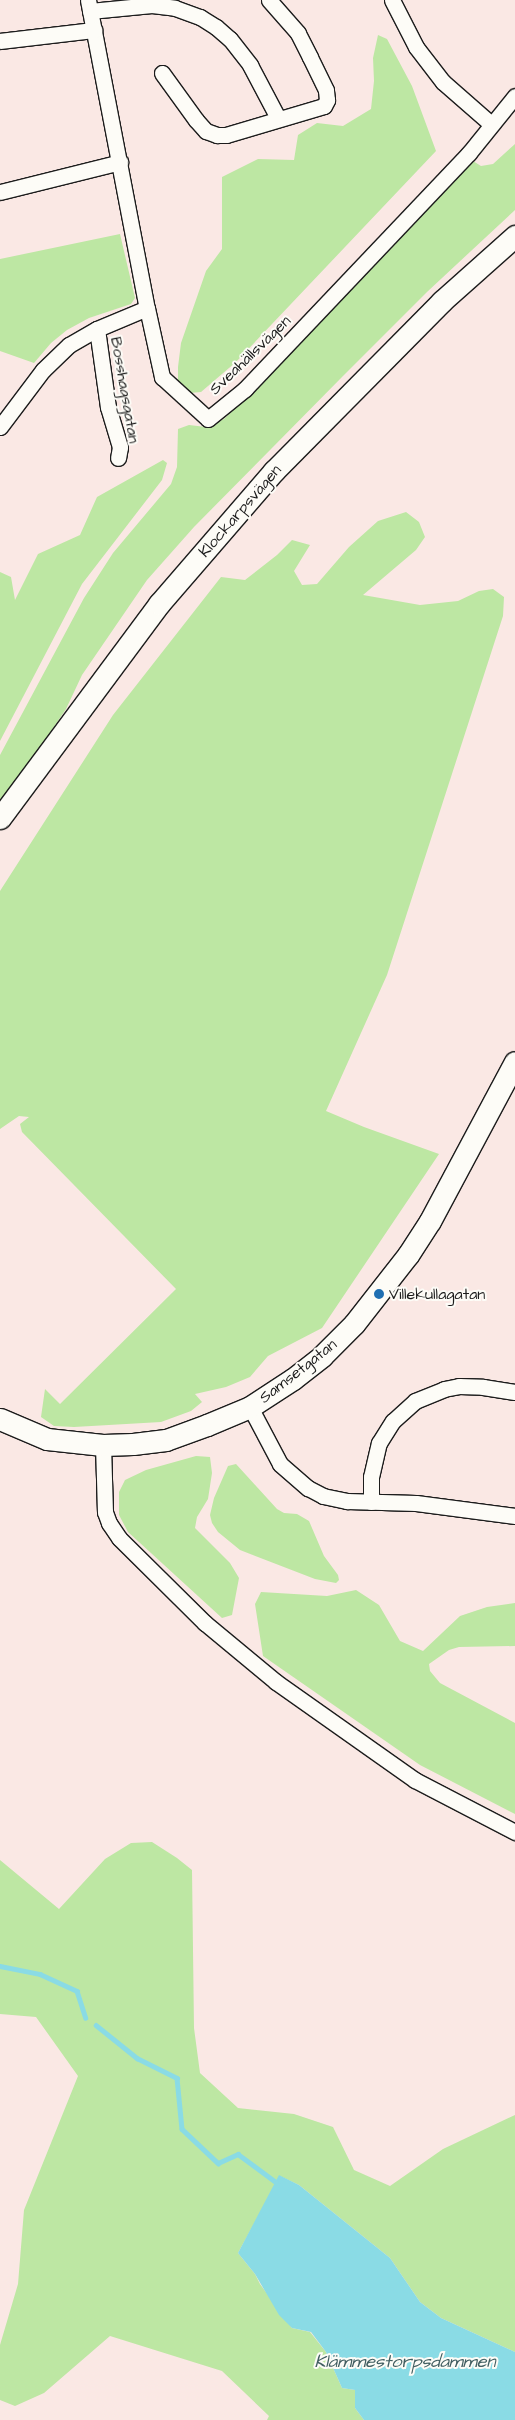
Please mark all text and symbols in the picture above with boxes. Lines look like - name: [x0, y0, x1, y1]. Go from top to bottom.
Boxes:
- street label: Sveahällsvägen: [205, 311, 295, 399]
- street label: Bosshagsgatan: [106, 335, 144, 445]
- street label: Klockarpsvägen: [195, 461, 285, 561]
- place label: Villekullagatan: [389, 1284, 485, 1304]
- marker: Villekullagatan: [373, 1288, 385, 1300]
- street label: Samsetgatan: [255, 1335, 341, 1407]
- water label: Klämmestorpsdammen: [314, 2351, 496, 2373]

